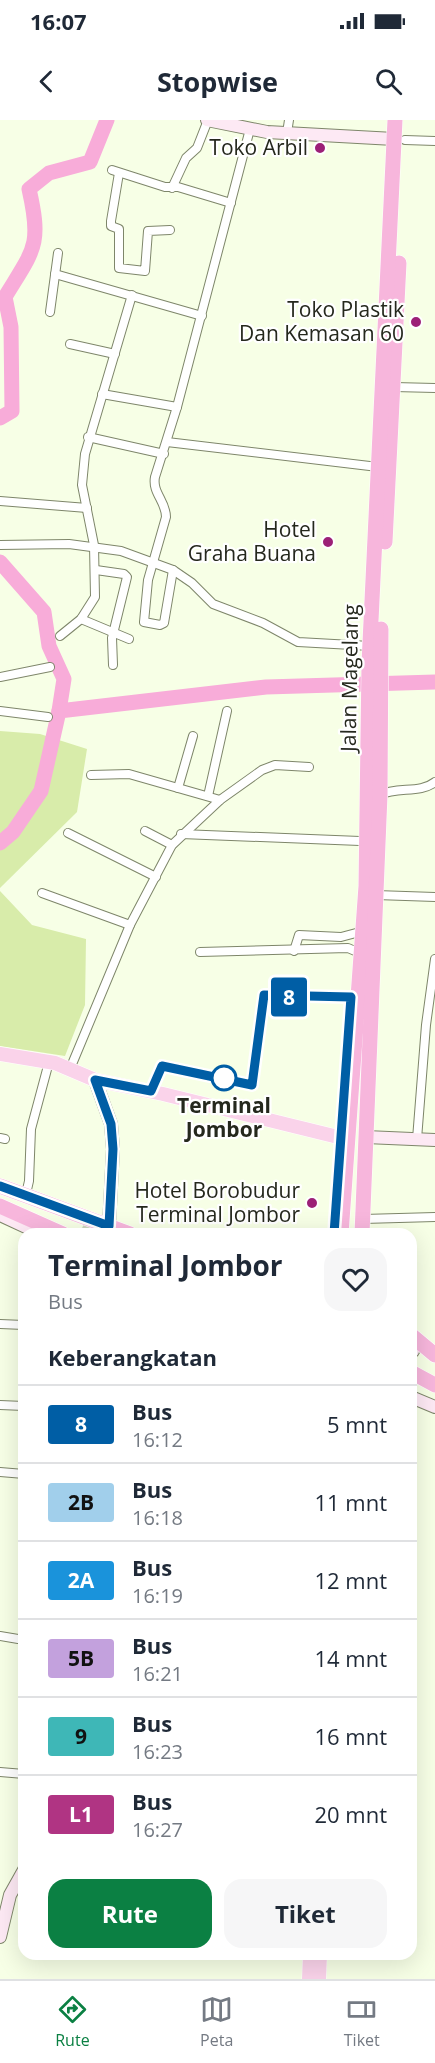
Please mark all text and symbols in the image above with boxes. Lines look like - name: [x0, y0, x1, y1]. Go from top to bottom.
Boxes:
- text: 16:07: [30, 6, 87, 36]
- text: Stopwise: [157, 63, 278, 100]
- icon: back: [30, 65, 63, 98]
- icon: search: [372, 65, 405, 98]
- place label: Toko Arbil: [209, 133, 308, 161]
- marker: Toko Arbil: [313, 141, 327, 155]
- place label: Toko Plastik Dan Kemasan 60: [239, 295, 404, 347]
- marker: Toko Plastik Dan Kemasan 60: [409, 315, 423, 329]
- place label: Hotel Graha Buana: [188, 515, 316, 567]
- marker: Hotel Graha Buana: [321, 535, 335, 549]
- street label: Jalan Magelang: [334, 604, 364, 754]
- line badge: 8: [270, 978, 308, 1016]
- text: 8: [283, 983, 295, 1011]
- marker: Terminal Jombor: [211, 1065, 237, 1091]
- place label: Terminal Jombor: [177, 1091, 271, 1143]
- place label: Hotel Borobudur Terminal Jombor: [134, 1176, 300, 1228]
- marker: Hotel Borobudur Terminal Jombor: [305, 1196, 319, 1210]
- text: Terminal Jombor: [48, 1246, 283, 1284]
- button: heart: [324, 1248, 387, 1311]
- text: Bus: [48, 1288, 83, 1315]
- text: Keberangkatan: [48, 1342, 217, 1372]
- text: Bus: [132, 1396, 172, 1426]
- text: 5 mnt: [327, 1409, 387, 1439]
- text: 8: [75, 1410, 87, 1438]
- text: 16:12: [132, 1426, 183, 1453]
- text: Bus: [132, 1474, 172, 1504]
- text: 11 mnt: [314, 1487, 387, 1517]
- text: 2B: [68, 1488, 94, 1516]
- text: 16:18: [132, 1504, 183, 1531]
- text: Bus: [132, 1552, 172, 1582]
- text: 12 mnt: [314, 1565, 387, 1595]
- text: 2A: [68, 1566, 94, 1594]
- text: 16:19: [132, 1582, 183, 1609]
- text: Bus: [132, 1630, 172, 1660]
- text: 14 mnt: [314, 1643, 387, 1673]
- text: 5B: [68, 1644, 94, 1672]
- text: 16:21: [132, 1660, 183, 1687]
- text: Bus: [132, 1708, 172, 1738]
- text: 16 mnt: [314, 1721, 387, 1751]
- text: 9: [75, 1722, 87, 1750]
- text: 16:23: [132, 1738, 183, 1765]
- text: Bus: [132, 1786, 172, 1816]
- text: 20 mnt: [314, 1799, 387, 1829]
- text: L1: [69, 1800, 93, 1828]
- text: 16:27: [132, 1816, 183, 1843]
- button: Rute: [48, 1879, 212, 1948]
- button: Tiket: [224, 1879, 387, 1948]
- tab: Rute: [55, 1993, 90, 2051]
- tab: Peta: [200, 1993, 233, 2051]
- tab: Tiket: [344, 1993, 380, 2051]

